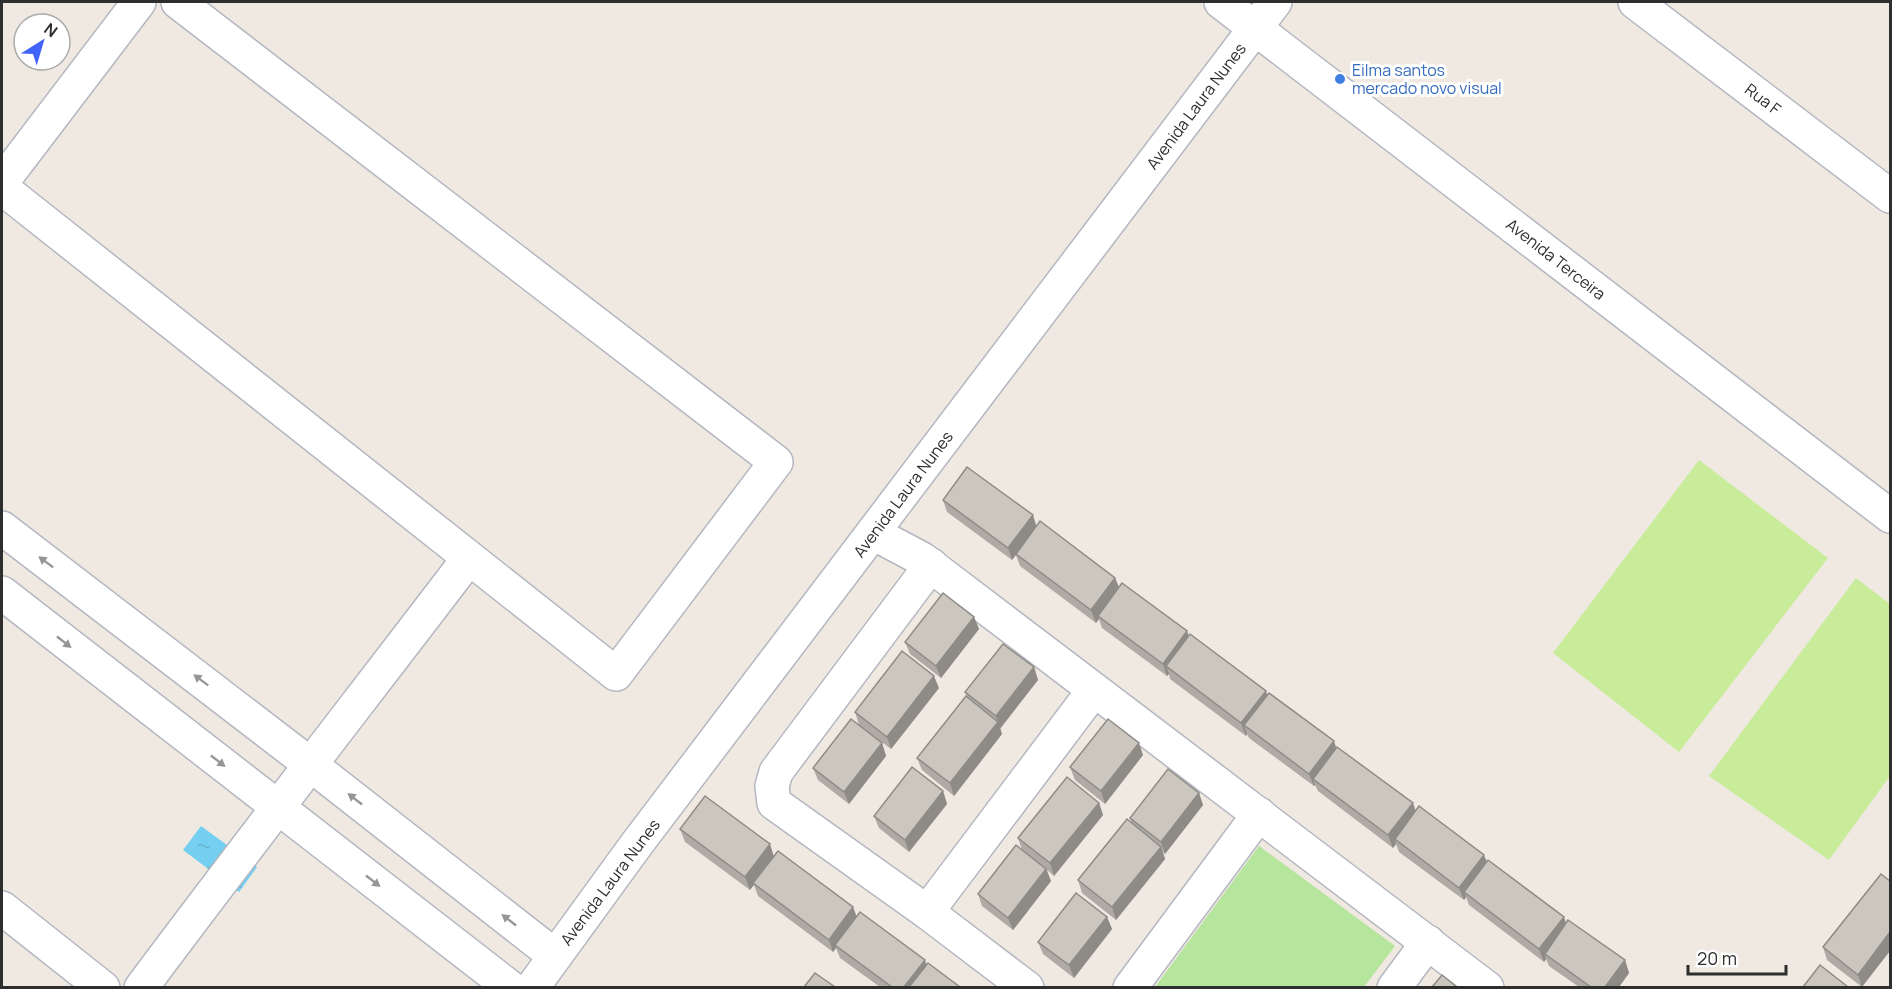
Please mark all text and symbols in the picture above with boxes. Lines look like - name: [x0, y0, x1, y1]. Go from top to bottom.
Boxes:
- north arrow: [12, 12, 72, 72]
- text: N: [40, 18, 62, 42]
- street label: Avenida Laura Nunes: [1141, 38, 1251, 174]
- place label: Eilma santos mercado novo visual: [1352, 59, 1502, 99]
- marker: Eilma santos mercado novo visual: [1333, 72, 1347, 86]
- street label: Rua F: [1741, 78, 1785, 120]
- street label: Avenida Terceira: [1502, 213, 1610, 305]
- street label: Avenida Laura Nunes: [848, 426, 958, 562]
- one-way arrow: [38, 556, 54, 568]
- one-way arrow: [57, 635, 72, 647]
- one-way arrow: [193, 675, 208, 687]
- one-way arrow: [211, 755, 226, 767]
- one-way arrow: [347, 793, 363, 806]
- street label: Avenida Laura Nunes: [555, 814, 665, 950]
- one-way arrow: [365, 874, 380, 886]
- one-way arrow: [501, 914, 516, 926]
- scale bar: [1688, 938, 1786, 976]
- text: 20 m: [1697, 946, 1737, 970]

